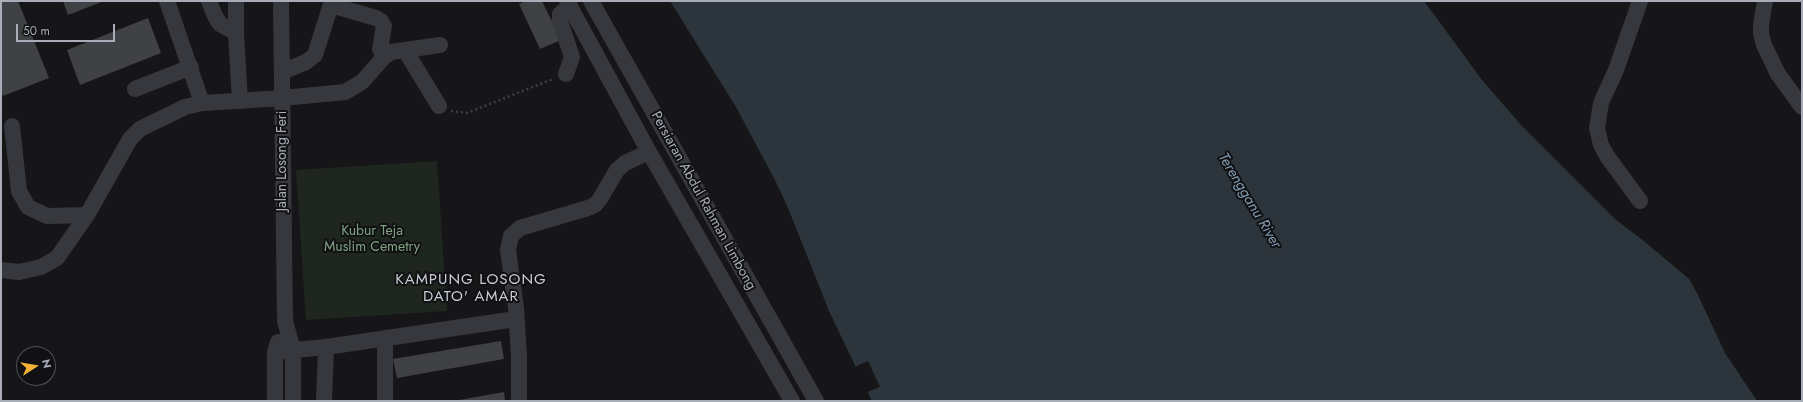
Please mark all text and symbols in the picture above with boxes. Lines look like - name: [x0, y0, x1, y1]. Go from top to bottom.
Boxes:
- scale bar: [18, 16, 117, 42]
- text: 50 m: [23, 22, 50, 40]
- street label: Persiaran Abdul Rahman Limbong: [647, 109, 759, 293]
- street label: Jalan Losong Feri: [275, 111, 291, 211]
- water label: Terengganu River: [1213, 150, 1285, 252]
- park label: Kubur Teja Muslim Cemetry: [324, 224, 420, 256]
- district label: KAMPUNG LOSONG DATO' AMAR: [395, 271, 547, 306]
- north arrow: [16, 346, 56, 386]
- text: N: [38, 358, 55, 370]

